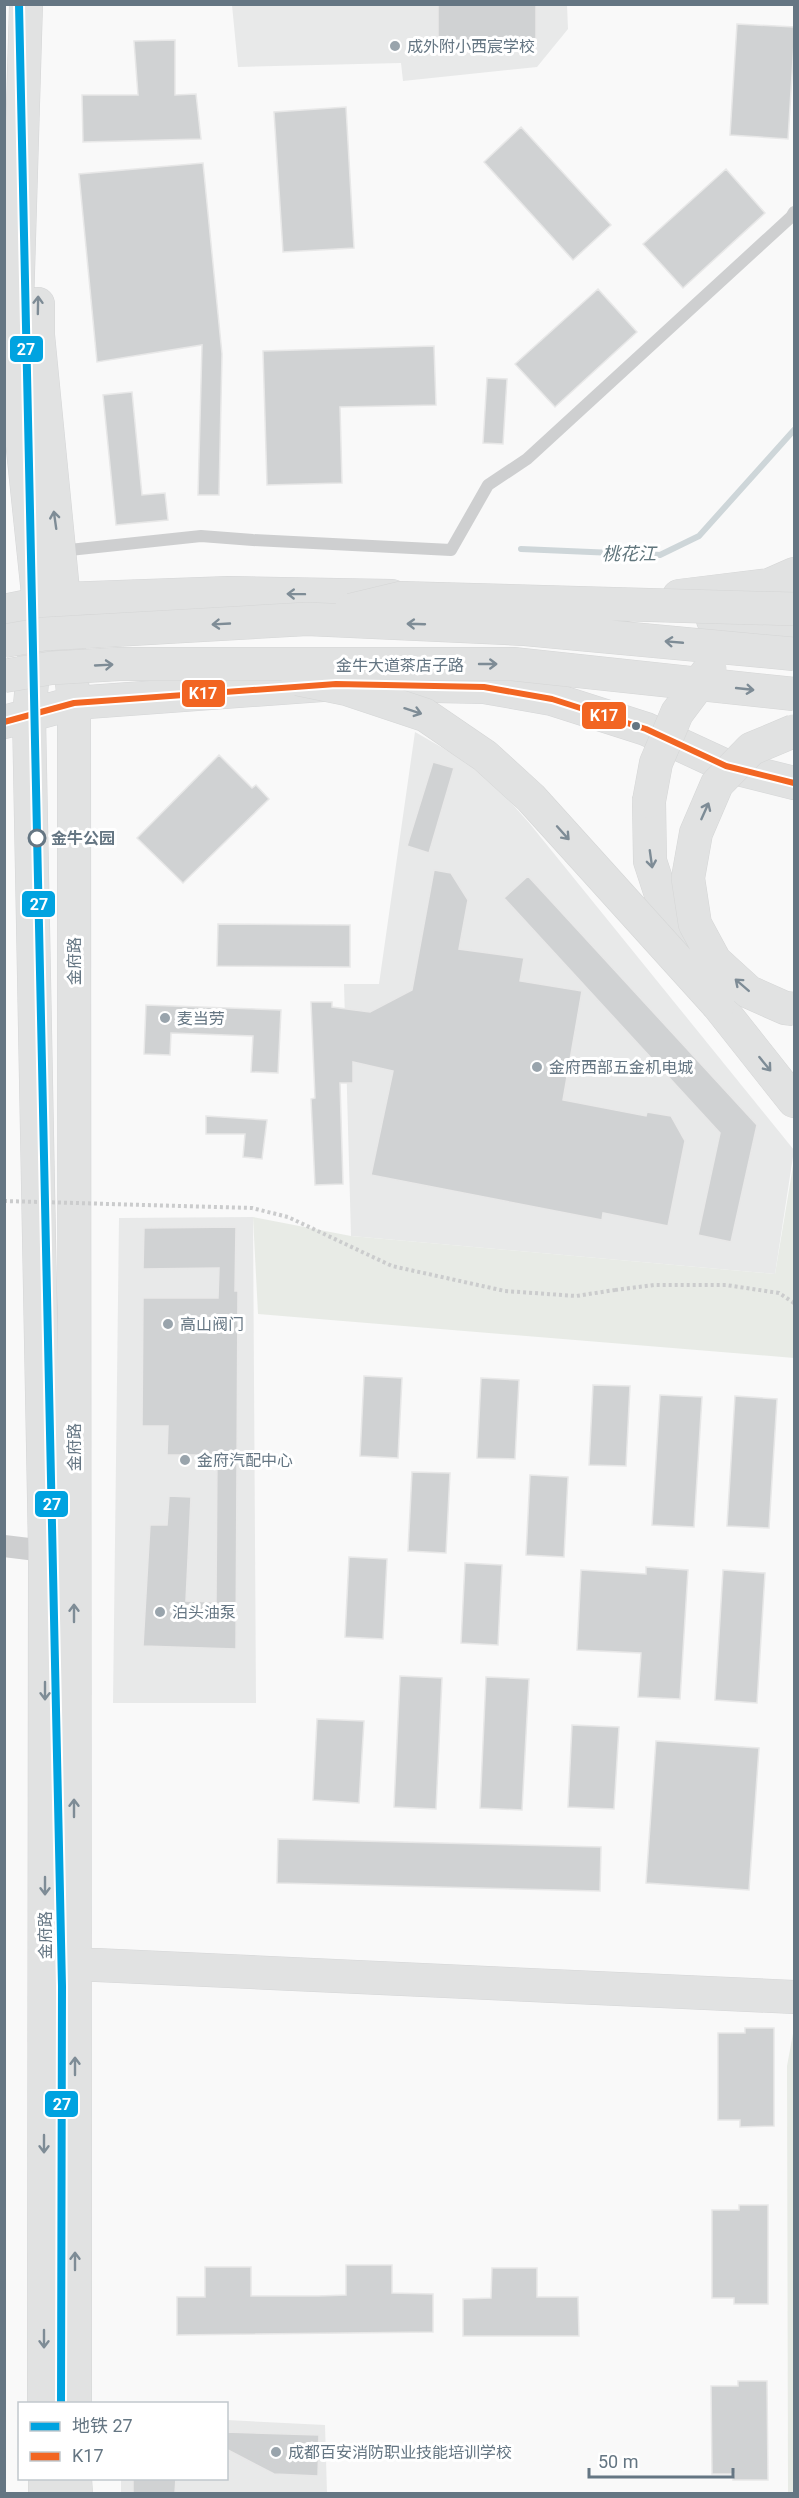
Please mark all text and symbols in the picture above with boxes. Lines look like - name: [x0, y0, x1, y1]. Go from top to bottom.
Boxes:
- place label: 成外附小西宸学校: [407, 37, 535, 56]
- marker: 成外附小西宸学校: [388, 39, 402, 53]
- one-way arrow: [33, 295, 44, 315]
- line badge: 27: [9, 335, 44, 363]
- text: 27: [17, 340, 35, 359]
- one-way arrow: [49, 511, 60, 531]
- water label: 桃花江: [602, 543, 658, 564]
- one-way arrow: [287, 588, 307, 599]
- one-way arrow: [212, 618, 232, 629]
- one-way arrow: [407, 618, 427, 630]
- one-way arrow: [664, 637, 684, 648]
- street label: 金牛大道茶店子路: [336, 656, 464, 675]
- one-way arrow: [478, 658, 498, 670]
- one-way arrow: [94, 659, 114, 670]
- line badge: K17: [181, 679, 226, 708]
- text: K17: [189, 684, 217, 703]
- one-way arrow: [734, 684, 754, 695]
- line badge: K17: [581, 701, 627, 730]
- one-way arrow: [403, 706, 422, 717]
- text: K17: [590, 706, 618, 725]
- unlabelled marker: [630, 720, 642, 732]
- one-way arrow: [700, 802, 711, 820]
- one-way arrow: [556, 826, 570, 841]
- marker: 金牛公园: [28, 829, 46, 847]
- place label: 金牛公园: [51, 829, 115, 848]
- one-way arrow: [645, 849, 656, 869]
- line badge: 27: [21, 890, 56, 918]
- text: 27: [30, 895, 48, 914]
- street label: 金府路: [65, 937, 84, 985]
- one-way arrow: [735, 978, 750, 992]
- place label: 麦当劳: [177, 1009, 225, 1028]
- marker: 麦当劳: [158, 1011, 172, 1025]
- one-way arrow: [759, 1056, 772, 1072]
- place label: 金府西部五金机电城: [549, 1058, 693, 1077]
- marker: 金府西部五金机电城: [530, 1060, 544, 1074]
- place label: 高山阀门: [180, 1315, 244, 1334]
- marker: 高山阀门: [161, 1317, 175, 1331]
- street label: 金府路: [65, 1423, 84, 1471]
- place label: 金府汽配中心: [197, 1451, 293, 1470]
- marker: 金府汽配中心: [178, 1453, 192, 1467]
- line badge: 27: [34, 1490, 69, 1518]
- text: 27: [43, 1495, 61, 1514]
- place label: 泊头油泵: [172, 1603, 236, 1622]
- one-way arrow: [68, 1604, 80, 1624]
- marker: 泊头油泵: [153, 1605, 167, 1619]
- one-way arrow: [39, 1680, 51, 1700]
- one-way arrow: [68, 1799, 80, 1819]
- one-way arrow: [39, 1875, 51, 1895]
- street label: 金府路: [36, 1911, 55, 1959]
- one-way arrow: [69, 2057, 81, 2077]
- line badge: 27: [44, 2090, 79, 2118]
- text: 27: [53, 2095, 71, 2114]
- one-way arrow: [38, 2133, 50, 2153]
- one-way arrow: [69, 2252, 81, 2272]
- one-way arrow: [38, 2328, 50, 2348]
- legend: [18, 2402, 228, 2480]
- text: 地铁 27: [72, 2415, 133, 2436]
- scale bar: [589, 2441, 733, 2479]
- place label: 成都百安消防职业技能培训学校: [288, 2443, 512, 2462]
- text: K17: [72, 2445, 104, 2466]
- marker: 成都百安消防职业技能培训学校: [269, 2445, 283, 2459]
- text: 50 m: [598, 2451, 638, 2472]

